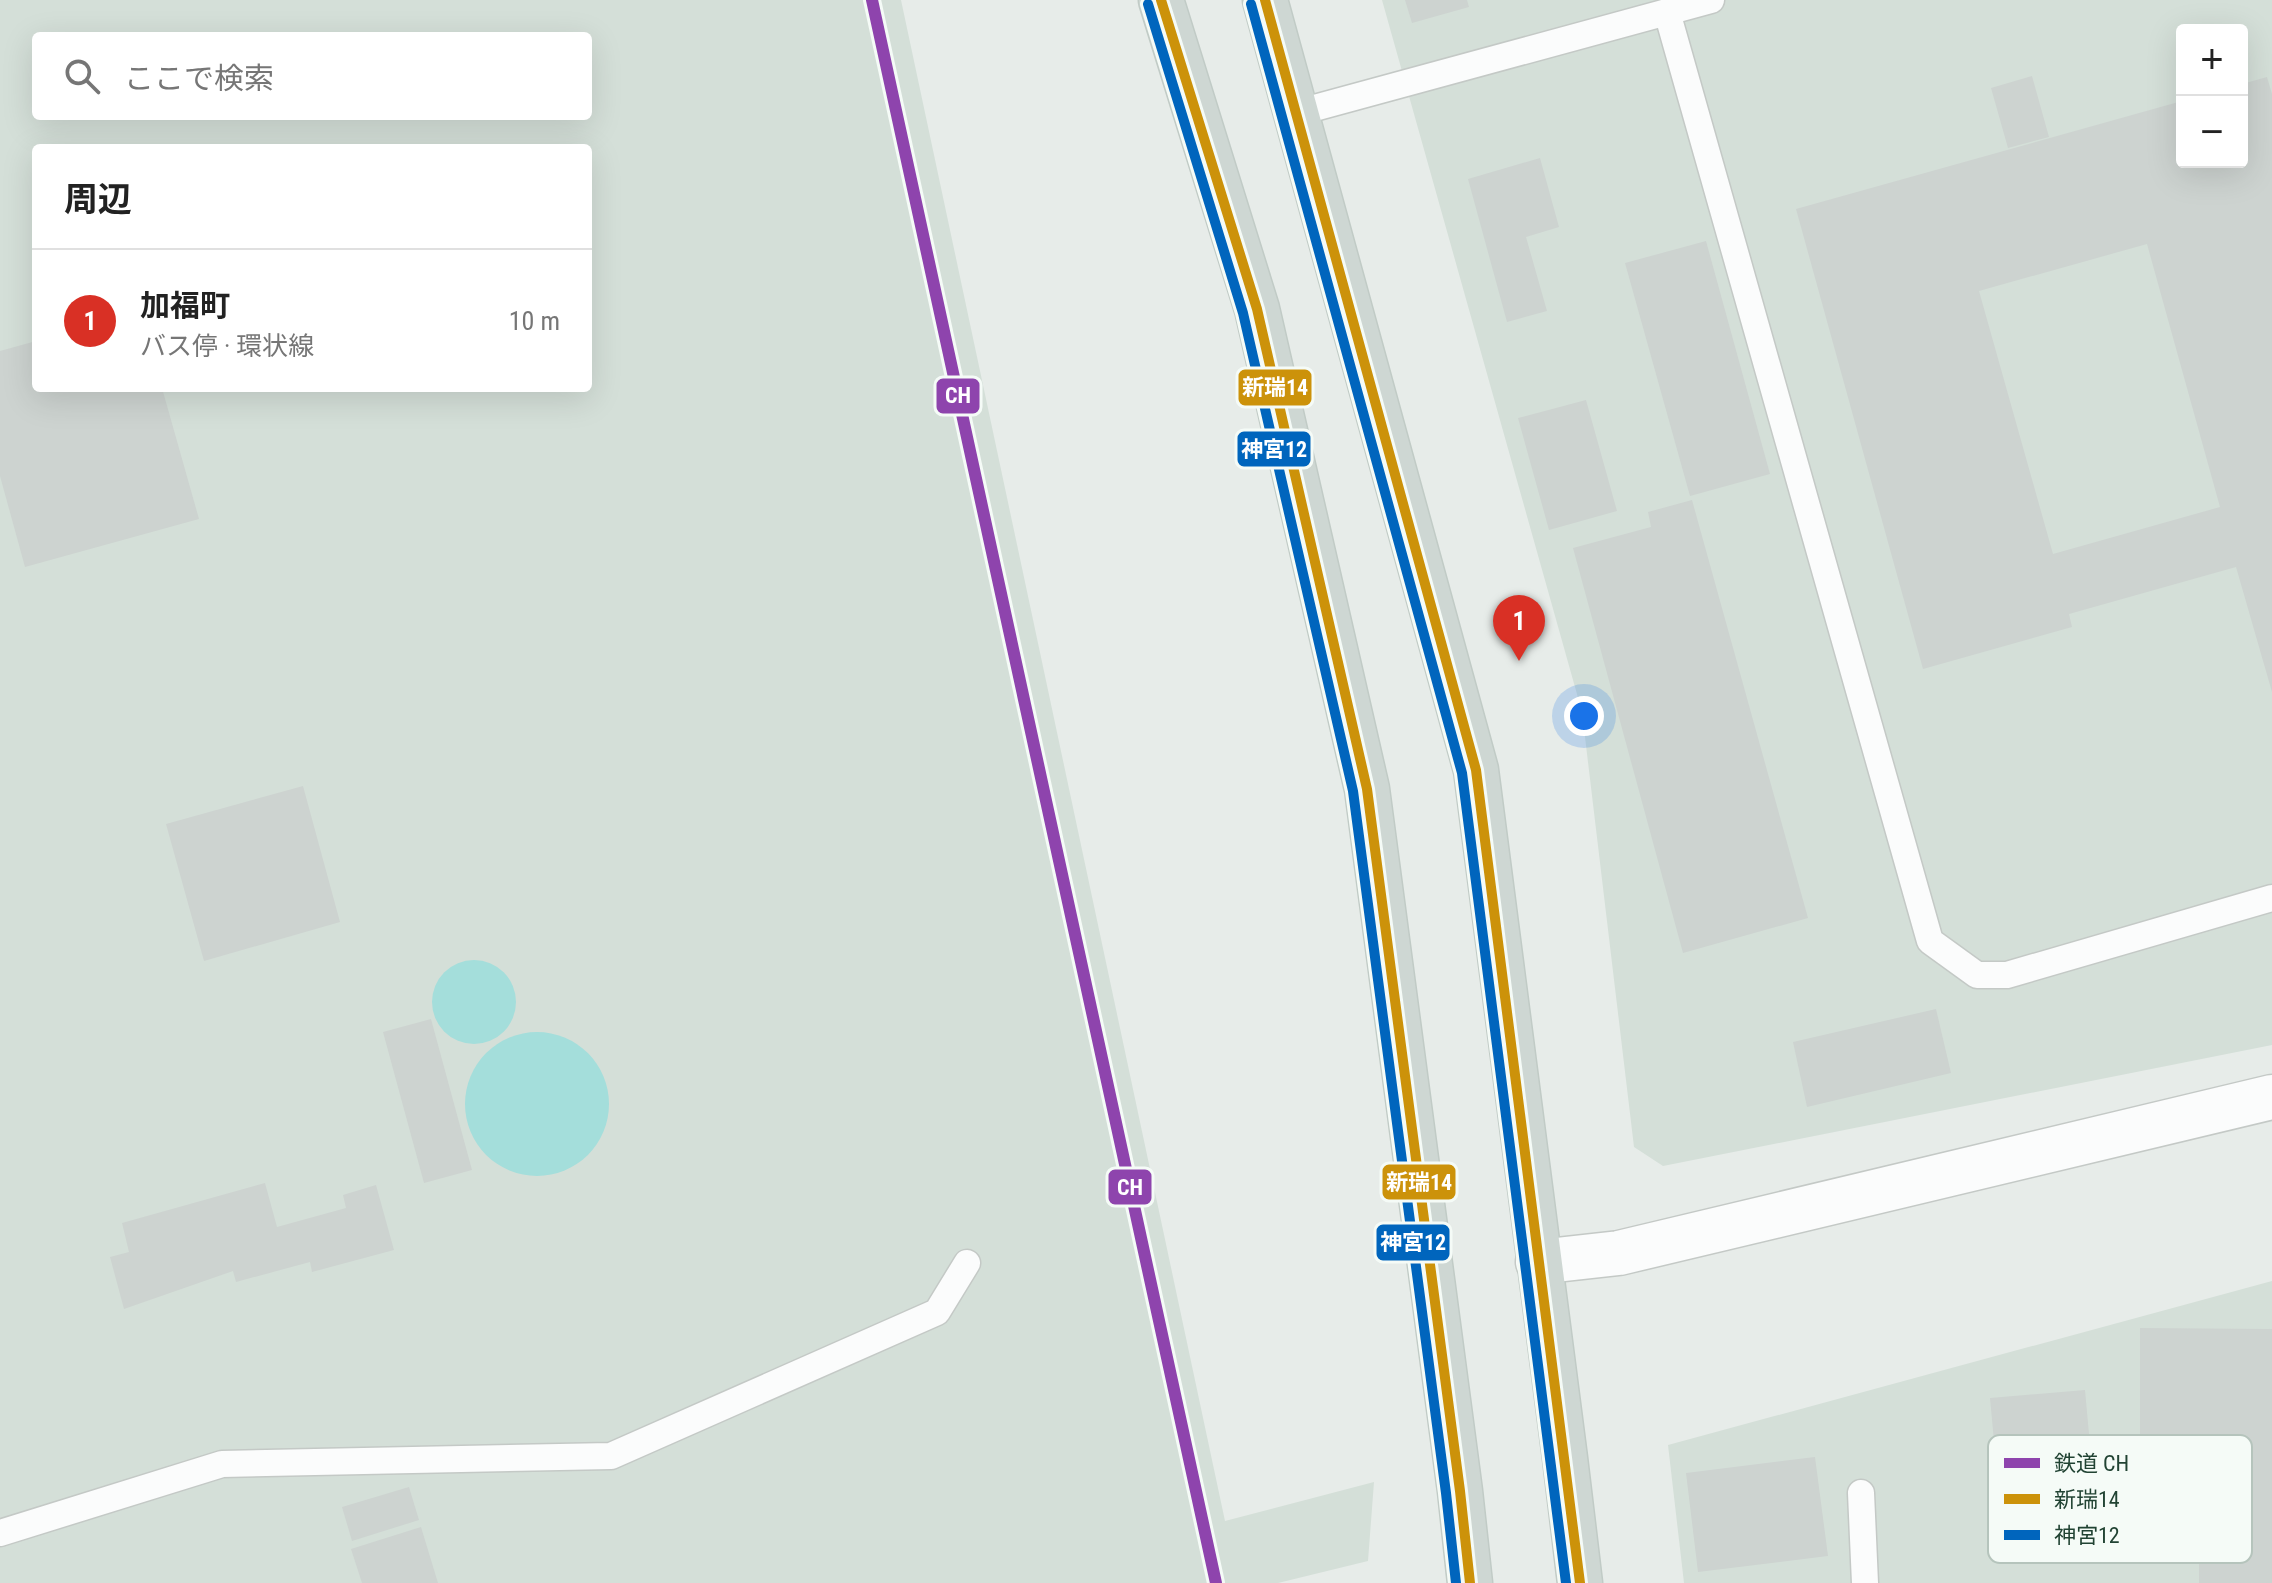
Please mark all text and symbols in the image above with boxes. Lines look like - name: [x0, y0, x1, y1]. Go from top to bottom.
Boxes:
- map controls: [2176, 24, 2248, 168]
- button: +: [2176, 24, 2248, 96]
- search box: [32, 32, 592, 120]
- icon: search: [60, 54, 104, 98]
- text: ここで検索: [124, 61, 274, 96]
- button: −: [2176, 96, 2248, 168]
- text: 周辺: [64, 179, 132, 219]
- text: 加福町: [140, 288, 230, 323]
- text: 1: [83, 306, 97, 336]
- text: 10 m: [509, 306, 560, 336]
- text: バス停 · 環状線: [140, 331, 314, 361]
- line badge: 新瑞14: [1237, 368, 1313, 407]
- text: 新瑞14: [1242, 375, 1308, 400]
- line badge: CH: [935, 377, 981, 415]
- text: CH: [945, 383, 971, 408]
- line badge: 神宮12: [1236, 430, 1312, 468]
- text: 神宮12: [1241, 437, 1307, 462]
- pin: 1: [1493, 595, 1545, 661]
- your location: [1564, 696, 1604, 736]
- line badge: 新瑞14: [1381, 1163, 1457, 1201]
- line badge: CH: [1107, 1168, 1153, 1206]
- text: 新瑞14: [1386, 1170, 1452, 1195]
- text: CH: [1117, 1175, 1143, 1200]
- line badge: 神宮12: [1375, 1223, 1451, 1262]
- text: 神宮12: [1380, 1230, 1446, 1255]
- legend: [1988, 1435, 2252, 1563]
- text: 鉄道 CH: [2054, 1451, 2129, 1476]
- text: 新瑞14: [2054, 1487, 2120, 1512]
- text: 神宮12: [2054, 1523, 2120, 1548]

